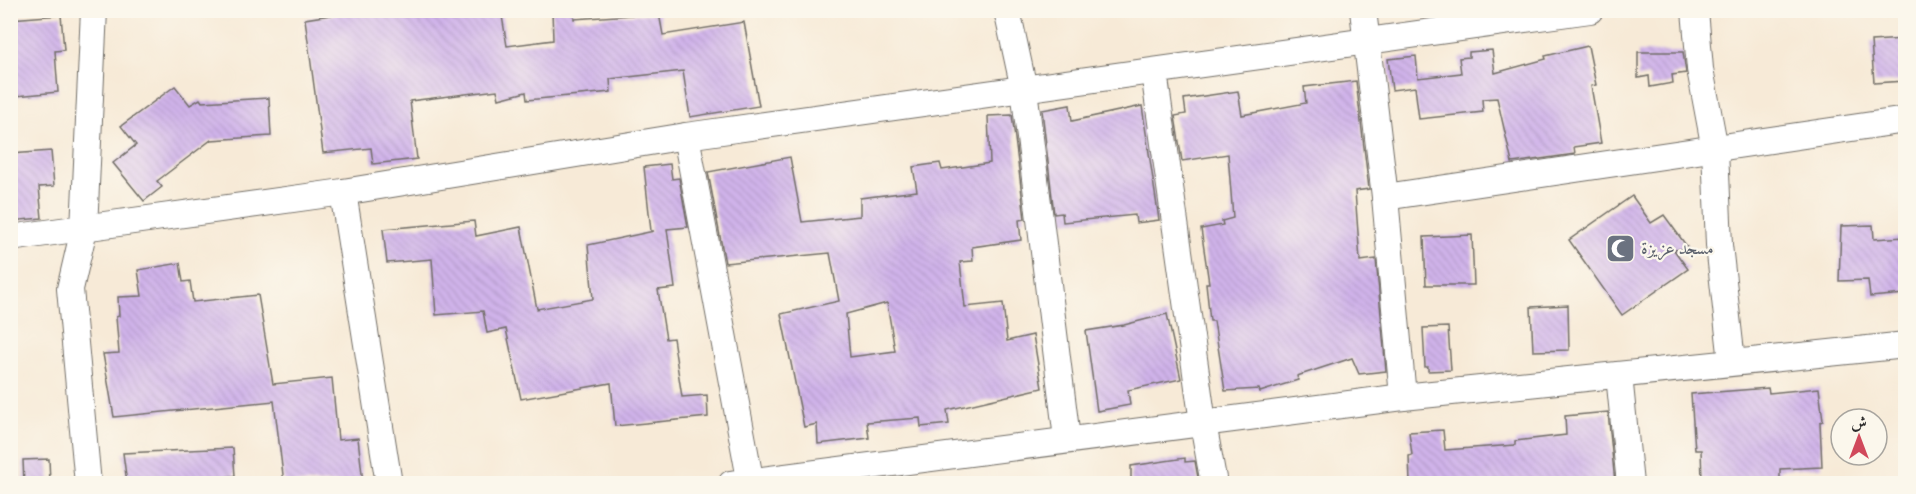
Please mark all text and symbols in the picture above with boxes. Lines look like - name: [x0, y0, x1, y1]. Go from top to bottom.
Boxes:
- mosque icon: مسجد عزيزة: [1604, 232, 1636, 264]
- place label: مسجد عزيزة: [1641, 236, 1714, 261]
- north arrow: [1829, 407, 1889, 467]
- text: ش: [1851, 412, 1867, 434]

